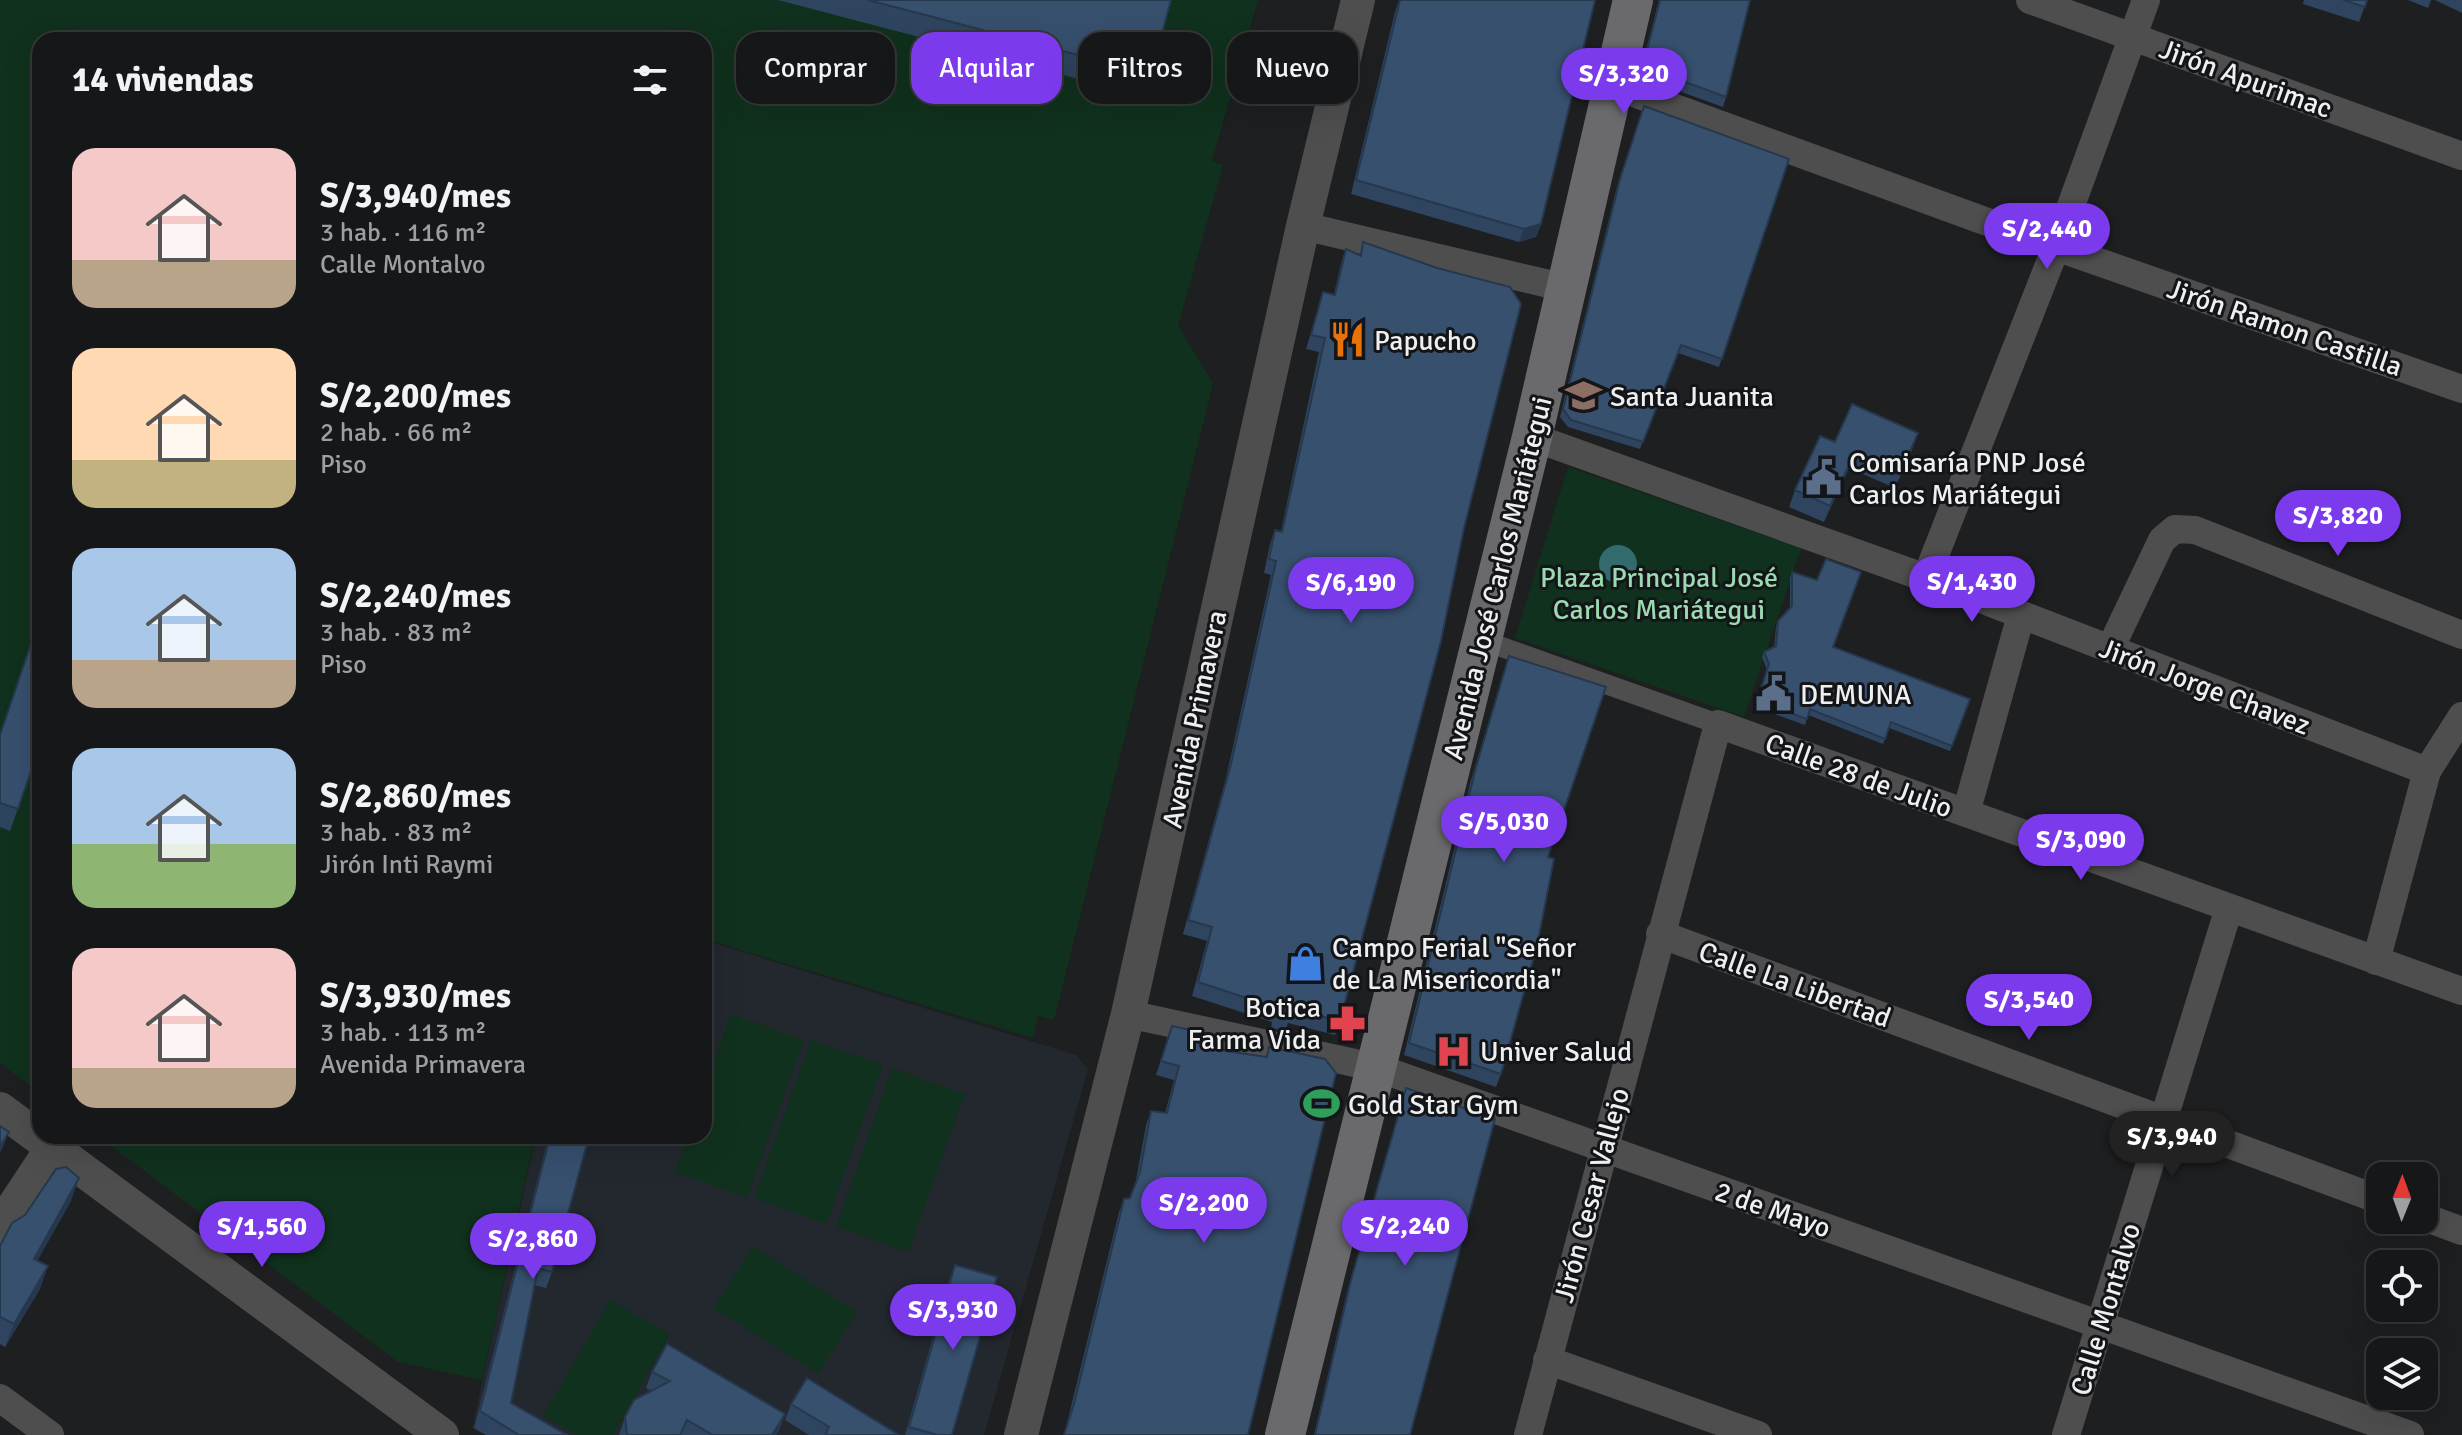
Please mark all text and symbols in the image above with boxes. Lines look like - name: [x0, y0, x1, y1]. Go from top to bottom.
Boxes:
- chip: Comprar: [736, 32, 895, 104]
- chip: Alquilar: [911, 32, 1062, 104]
- chip: Filtros: [1078, 32, 1211, 104]
- chip: Nuevo: [1227, 32, 1358, 104]
- street label: Jirón Apurimac: [2155, 32, 2337, 126]
- pin: S/3,320: [1550, 48, 1698, 116]
- icon: filters: [628, 58, 672, 102]
- text: S/3,320: [1579, 58, 1669, 90]
- text: 14 viviendas: [72, 59, 254, 101]
- text: S/3,940/mes: [320, 175, 511, 217]
- icon: home: [136, 180, 232, 276]
- pin: S/2,440: [1973, 203, 2121, 271]
- text: S/2,440: [2002, 213, 2092, 245]
- text: 3 hab. · 116 m²: [320, 217, 487, 249]
- text: Calle Montalvo: [320, 249, 486, 281]
- street label: Jirón Ramon Castilla: [2163, 272, 2407, 384]
- restaurant icon: Papucho: [1329, 321, 1367, 359]
- place label: Papucho: [1374, 324, 1477, 358]
- text: S/2,200/mes: [320, 375, 511, 417]
- school or university icon: Santa Juanita: [1565, 377, 1603, 415]
- icon: home: [136, 380, 232, 476]
- place label: Santa Juanita: [1610, 380, 1774, 414]
- street label: Avenida José Carlos Mariátegui: [1436, 393, 1560, 763]
- text: 2 hab. · 66 m²: [320, 417, 472, 449]
- place label: Comisaría PNP José Carlos Mariátegui: [1849, 446, 2086, 512]
- text: Piso: [320, 449, 367, 481]
- public building icon: Comisaría PNP José Carlos Mariátegui: [1804, 459, 1842, 497]
- pin: S/3,820: [2264, 490, 2412, 558]
- text: S/3,820: [2293, 500, 2383, 532]
- pin: S/1,430: [1898, 556, 2046, 624]
- pin: S/6,190: [1277, 557, 1425, 625]
- park label: Plaza Principal José Carlos Mariátegui: [1540, 561, 1778, 627]
- text: S/1,430: [1927, 566, 2017, 598]
- text: S/6,190: [1306, 567, 1396, 599]
- text: S/2,240/mes: [320, 575, 511, 617]
- icon: home: [136, 580, 232, 676]
- street label: Avenida Primavera: [1155, 607, 1235, 831]
- text: 3 hab. · 83 m²: [320, 617, 472, 649]
- street label: Jirón Jorge Chavez: [2095, 631, 2315, 743]
- text: Piso: [320, 649, 367, 681]
- public building icon: DEMUNA: [1755, 675, 1793, 713]
- place label: DEMUNA: [1800, 678, 1911, 712]
- street label: Calle 28 de Julio: [1761, 726, 1957, 826]
- text: S/2,860/mes: [320, 775, 511, 817]
- icon: home: [136, 780, 232, 876]
- pin: S/5,030: [1430, 796, 1578, 864]
- text: S/5,030: [1459, 806, 1549, 838]
- pin: S/3,090: [2007, 814, 2155, 882]
- text: 3 hab. · 83 m²: [320, 817, 472, 849]
- text: S/3,090: [2036, 824, 2126, 856]
- text: Jirón Inti Raymi: [320, 849, 493, 881]
- place label: Campo Ferial "Señor de La Misericordia": [1332, 931, 1577, 997]
- street label: Calle La Libertad: [1694, 934, 1895, 1035]
- shop icon: Campo Ferial "Señor de La Misericordia": [1287, 944, 1325, 982]
- pin: S/3,540: [1955, 974, 2103, 1042]
- text: S/3,930/mes: [320, 975, 511, 1017]
- icon: home: [136, 980, 232, 1076]
- text: S/3,540: [1984, 984, 2074, 1016]
- place label: Botica Farma Vida: [1187, 991, 1321, 1057]
- pharmacy icon: Botica Farma Vida: [1328, 1004, 1366, 1042]
- text: 3 hab. · 113 m²: [320, 1017, 487, 1049]
- hospital icon: Univer Salud: [1435, 1032, 1473, 1070]
- place label: Univer Salud: [1480, 1035, 1632, 1069]
- text: Avenida Primavera: [320, 1049, 526, 1081]
- street label: Jirón Cesar Vallejo: [1547, 1084, 1637, 1306]
- sports icon: Gold Star Gym: [1303, 1085, 1341, 1123]
- place label: Gold Star Gym: [1348, 1088, 1519, 1122]
- pin: S/3,940: [2098, 1111, 2246, 1179]
- text: S/3,940: [2127, 1121, 2217, 1153]
- north arrow: [2366, 1162, 2438, 1234]
- map controls: [2366, 1162, 2438, 1410]
- street label: 2 de Mayo: [1710, 1174, 1835, 1246]
- pin: S/2,200: [1130, 1177, 1278, 1245]
- text: S/2,200: [1159, 1187, 1249, 1219]
- pin: S/2,240: [1331, 1200, 1479, 1268]
- pin: S/1,560: [188, 1201, 336, 1269]
- text: S/2,240: [1360, 1210, 1450, 1242]
- text: S/1,560: [217, 1211, 307, 1243]
- pin: S/2,860: [459, 1213, 607, 1281]
- street label: Calle Montalvo: [2064, 1219, 2148, 1400]
- text: S/2,860: [488, 1223, 578, 1255]
- button: locate: [2366, 1250, 2438, 1322]
- pin: S/3,930: [879, 1284, 1027, 1352]
- text: S/3,930: [908, 1294, 998, 1326]
- button: layers: [2366, 1338, 2438, 1410]

